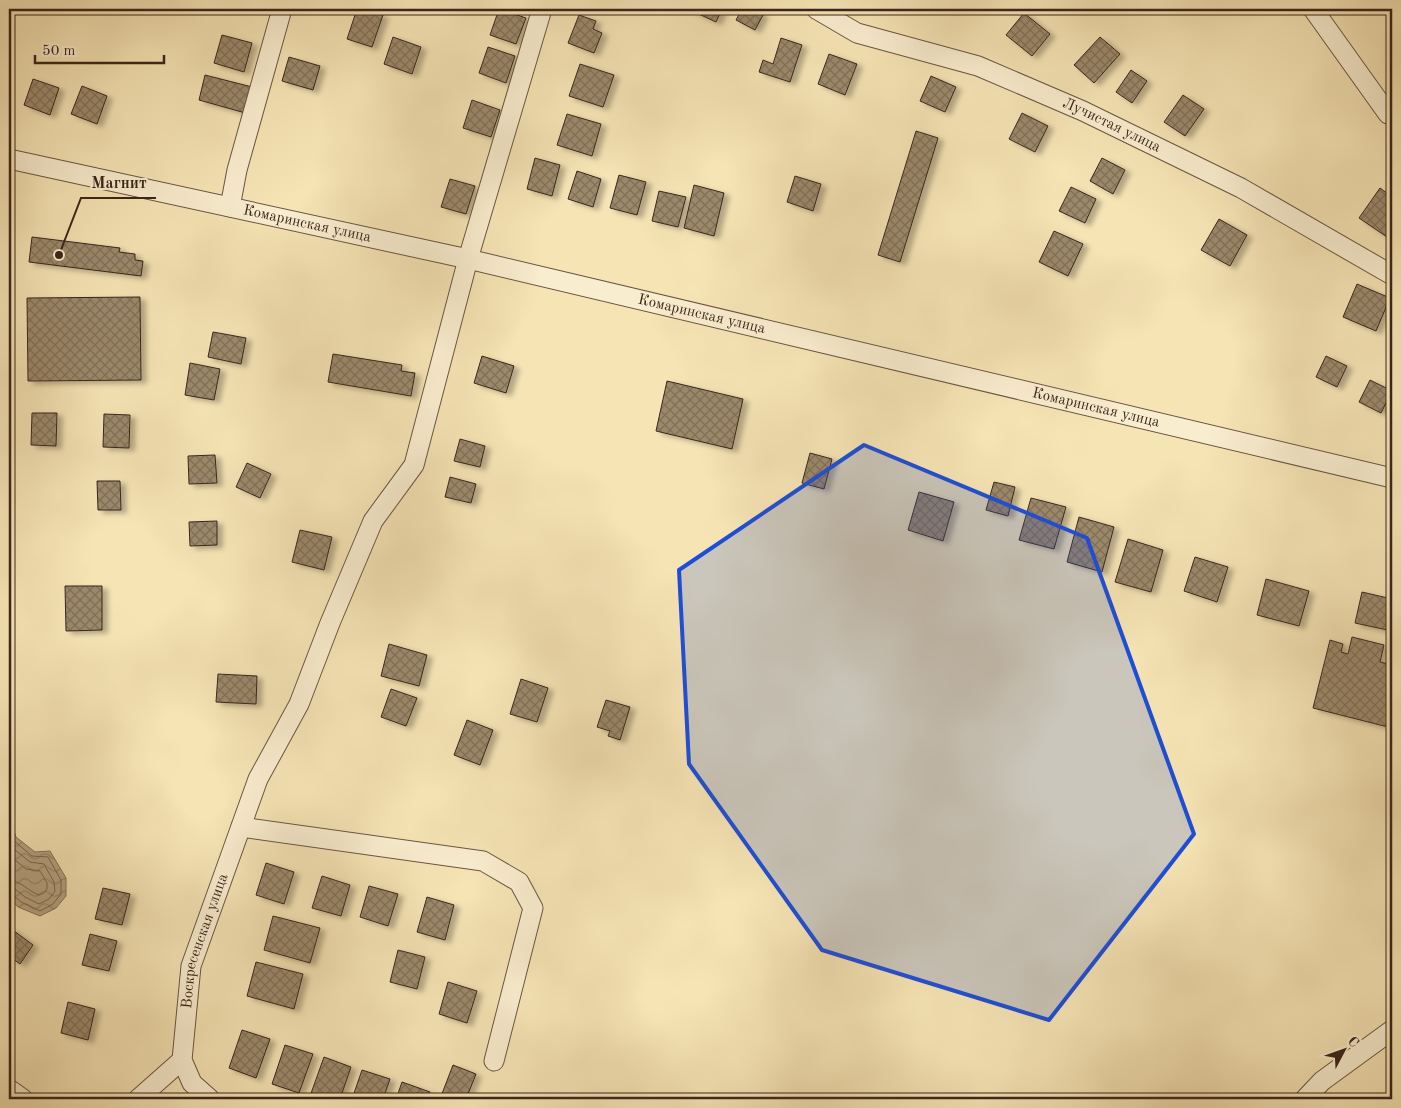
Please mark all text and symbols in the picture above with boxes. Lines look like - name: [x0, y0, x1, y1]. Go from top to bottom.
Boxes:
- scale bar: [35, 32, 164, 64]
- text: 50 m: [42, 44, 76, 59]
- street label: Лучистая улица: [1060, 96, 1163, 155]
- callout: Магнит: [81, 167, 156, 198]
- text: Магнит: [91, 176, 147, 192]
- street label: Комаринская улица: [242, 203, 373, 245]
- street label: Комаринская улица: [637, 292, 768, 337]
- street label: Комаринская улица: [1031, 385, 1162, 430]
- street label: Воскресенская улица: [179, 871, 231, 1009]
- north arrow: [1318, 1026, 1368, 1076]
- text: С: [1345, 1034, 1361, 1050]

